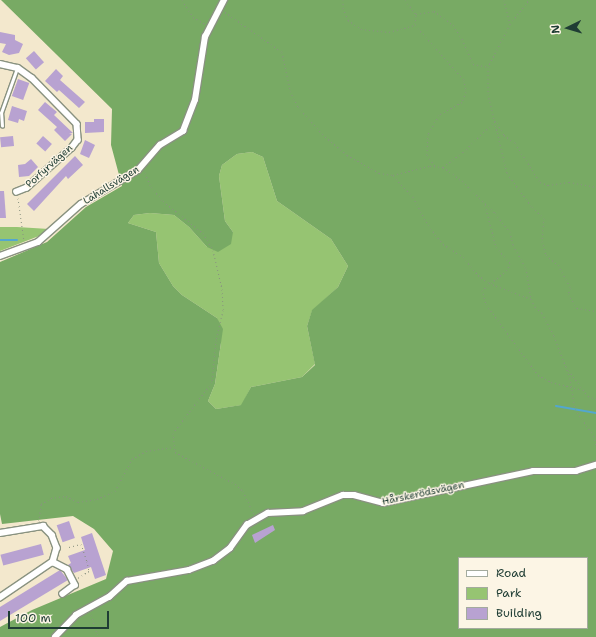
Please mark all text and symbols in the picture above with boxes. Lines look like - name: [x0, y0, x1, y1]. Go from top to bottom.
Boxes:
- north arrow: [548, 8, 588, 48]
- text: N: [548, 24, 563, 34]
- street label: Porfyrvägen: [23, 142, 75, 190]
- street label: Lahallsvägen: [81, 163, 141, 207]
- street label: Hårskerödsvägen: [381, 478, 465, 508]
- legend: [458, 557, 588, 629]
- text: Road: [496, 565, 526, 581]
- text: Park: [496, 585, 522, 601]
- scale bar: [10, 603, 111, 629]
- text: Building: [496, 605, 542, 621]
- text: 100 m: [15, 610, 51, 626]

